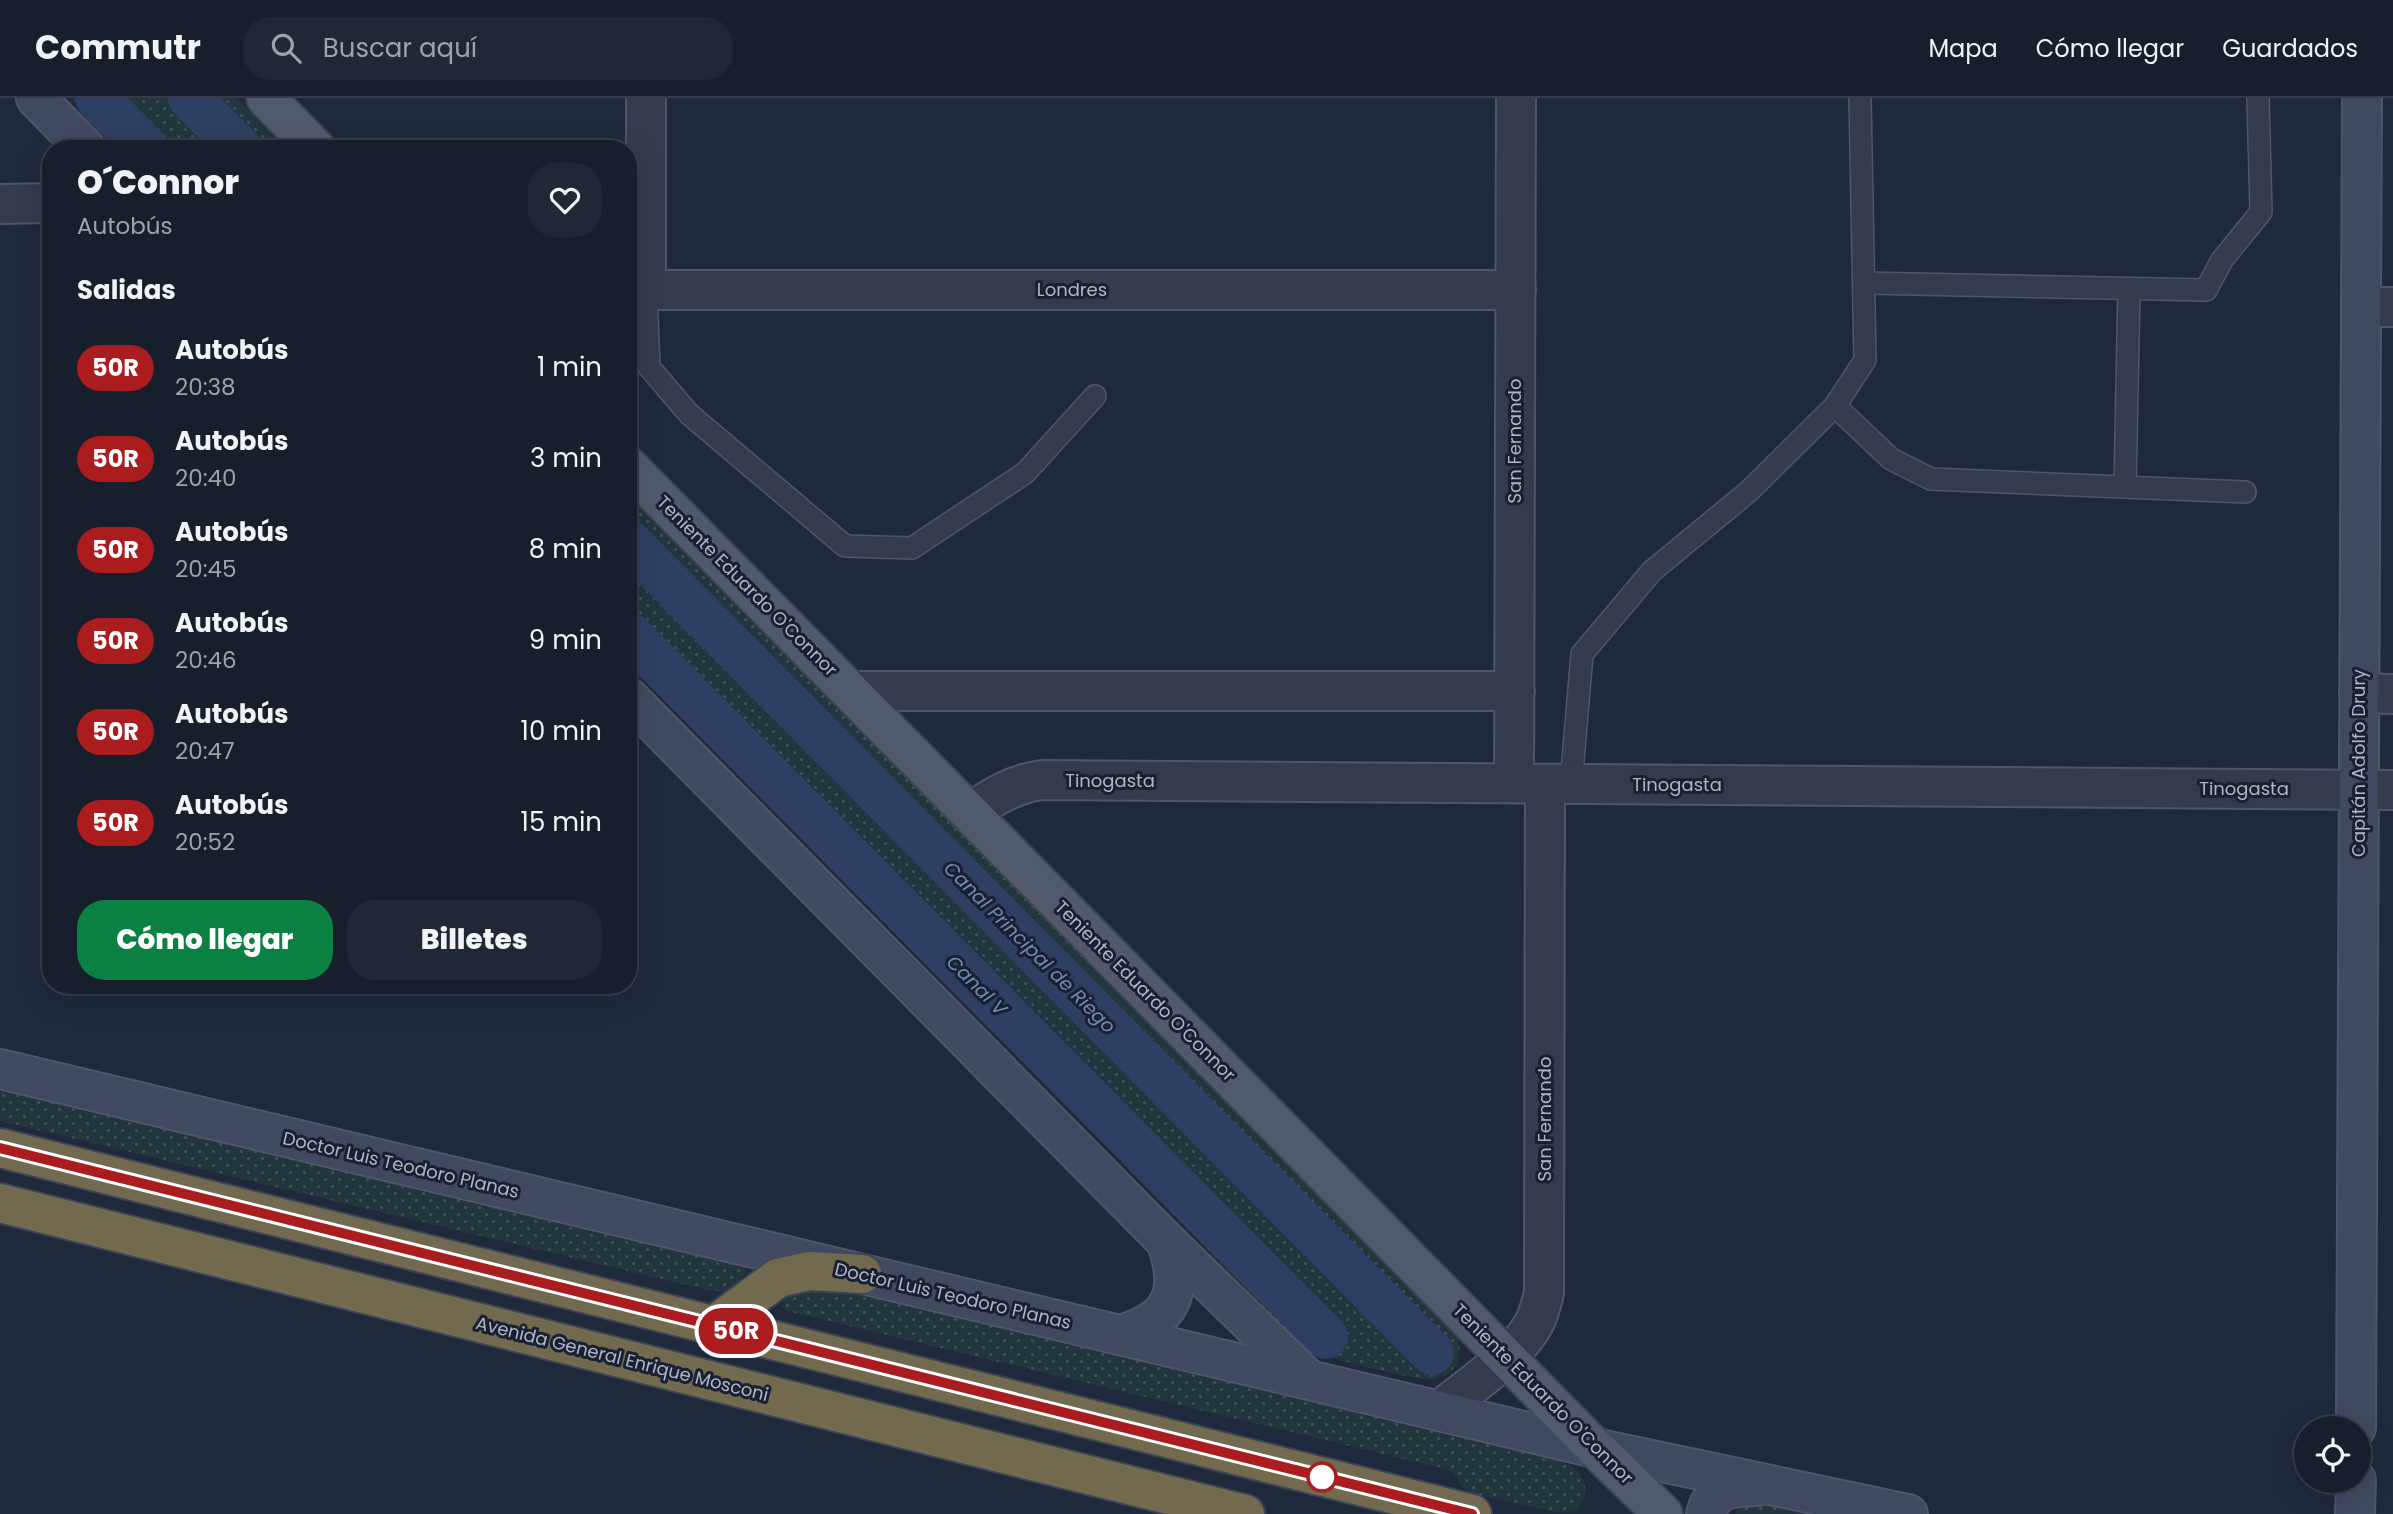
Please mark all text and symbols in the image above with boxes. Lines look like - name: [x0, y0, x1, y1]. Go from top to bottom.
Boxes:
- search box: [243, 17, 733, 80]
- text: Commutr: [35, 24, 201, 71]
- icon: search: [267, 29, 305, 67]
- text: Buscar aquí: [323, 30, 477, 66]
- text: Mapa: [1928, 32, 1998, 65]
- text: Cómo llegar: [2036, 32, 2184, 65]
- text: Guardados: [2222, 32, 2358, 65]
- text: O´Connor: [77, 159, 239, 206]
- button: heart: [528, 163, 602, 237]
- text: Autobús: [77, 210, 173, 242]
- text: Salidas: [77, 272, 176, 308]
- street label: Londres: [1037, 277, 1107, 302]
- text: Autobús: [175, 332, 289, 368]
- text: 1 min: [537, 349, 602, 385]
- text: 50R: [92, 351, 139, 384]
- text: 20:38: [175, 371, 236, 403]
- street label: San Fernando: [1502, 379, 1527, 503]
- text: Autobús: [175, 423, 289, 459]
- text: 3 min: [530, 440, 602, 476]
- text: 50R: [92, 442, 139, 475]
- text: 20:40: [175, 462, 236, 494]
- street label: Teniente Eduardo O'Connor: [652, 490, 843, 682]
- text: Autobús: [175, 514, 289, 550]
- text: 8 min: [529, 531, 602, 567]
- text: 50R: [92, 533, 139, 566]
- text: 20:45: [175, 553, 236, 585]
- text: Autobús: [175, 605, 289, 641]
- text: 9 min: [529, 622, 602, 658]
- text: 50R: [92, 624, 139, 657]
- text: 20:46: [175, 644, 237, 676]
- street label: Capitán Adolfo Drury: [2346, 669, 2371, 857]
- text: Autobús: [175, 696, 289, 732]
- text: 10 min: [521, 713, 602, 749]
- text: 50R: [92, 715, 139, 748]
- text: 20:47: [175, 735, 235, 767]
- street label: Tinogasta: [1065, 768, 1155, 793]
- street label: Tinogasta: [1632, 772, 1722, 797]
- street label: Tinogasta: [2199, 776, 2289, 801]
- text: Autobús: [175, 787, 289, 823]
- text: 15 min: [521, 804, 602, 840]
- text: 50R: [92, 806, 139, 839]
- text: 20:52: [175, 826, 235, 858]
- water label: Canal Principal de Riego: [938, 855, 1122, 1039]
- street label: Teniente Eduardo O'Connor: [1050, 895, 1241, 1087]
- button: Cómo llegar: [77, 900, 333, 980]
- button: Billetes: [347, 900, 602, 980]
- water label: Canal V: [940, 949, 1014, 1022]
- street label: San Fernando: [1532, 1057, 1557, 1181]
- street label: Doctor Luis Teodoro Planas: [280, 1125, 522, 1204]
- street label: Doctor Luis Teodoro Planas: [832, 1256, 1074, 1335]
- street label: Teniente Eduardo O'Connor: [1448, 1298, 1639, 1490]
- line badge: 50R: [696, 1308, 776, 1354]
- street label: Avenida General Enrique Mosconi: [473, 1310, 771, 1407]
- text: 50R: [713, 1314, 759, 1347]
- map controls: [2294, 1416, 2371, 1493]
- button: locate: [2294, 1416, 2371, 1493]
- unlabelled marker: [1307, 1462, 1337, 1492]

